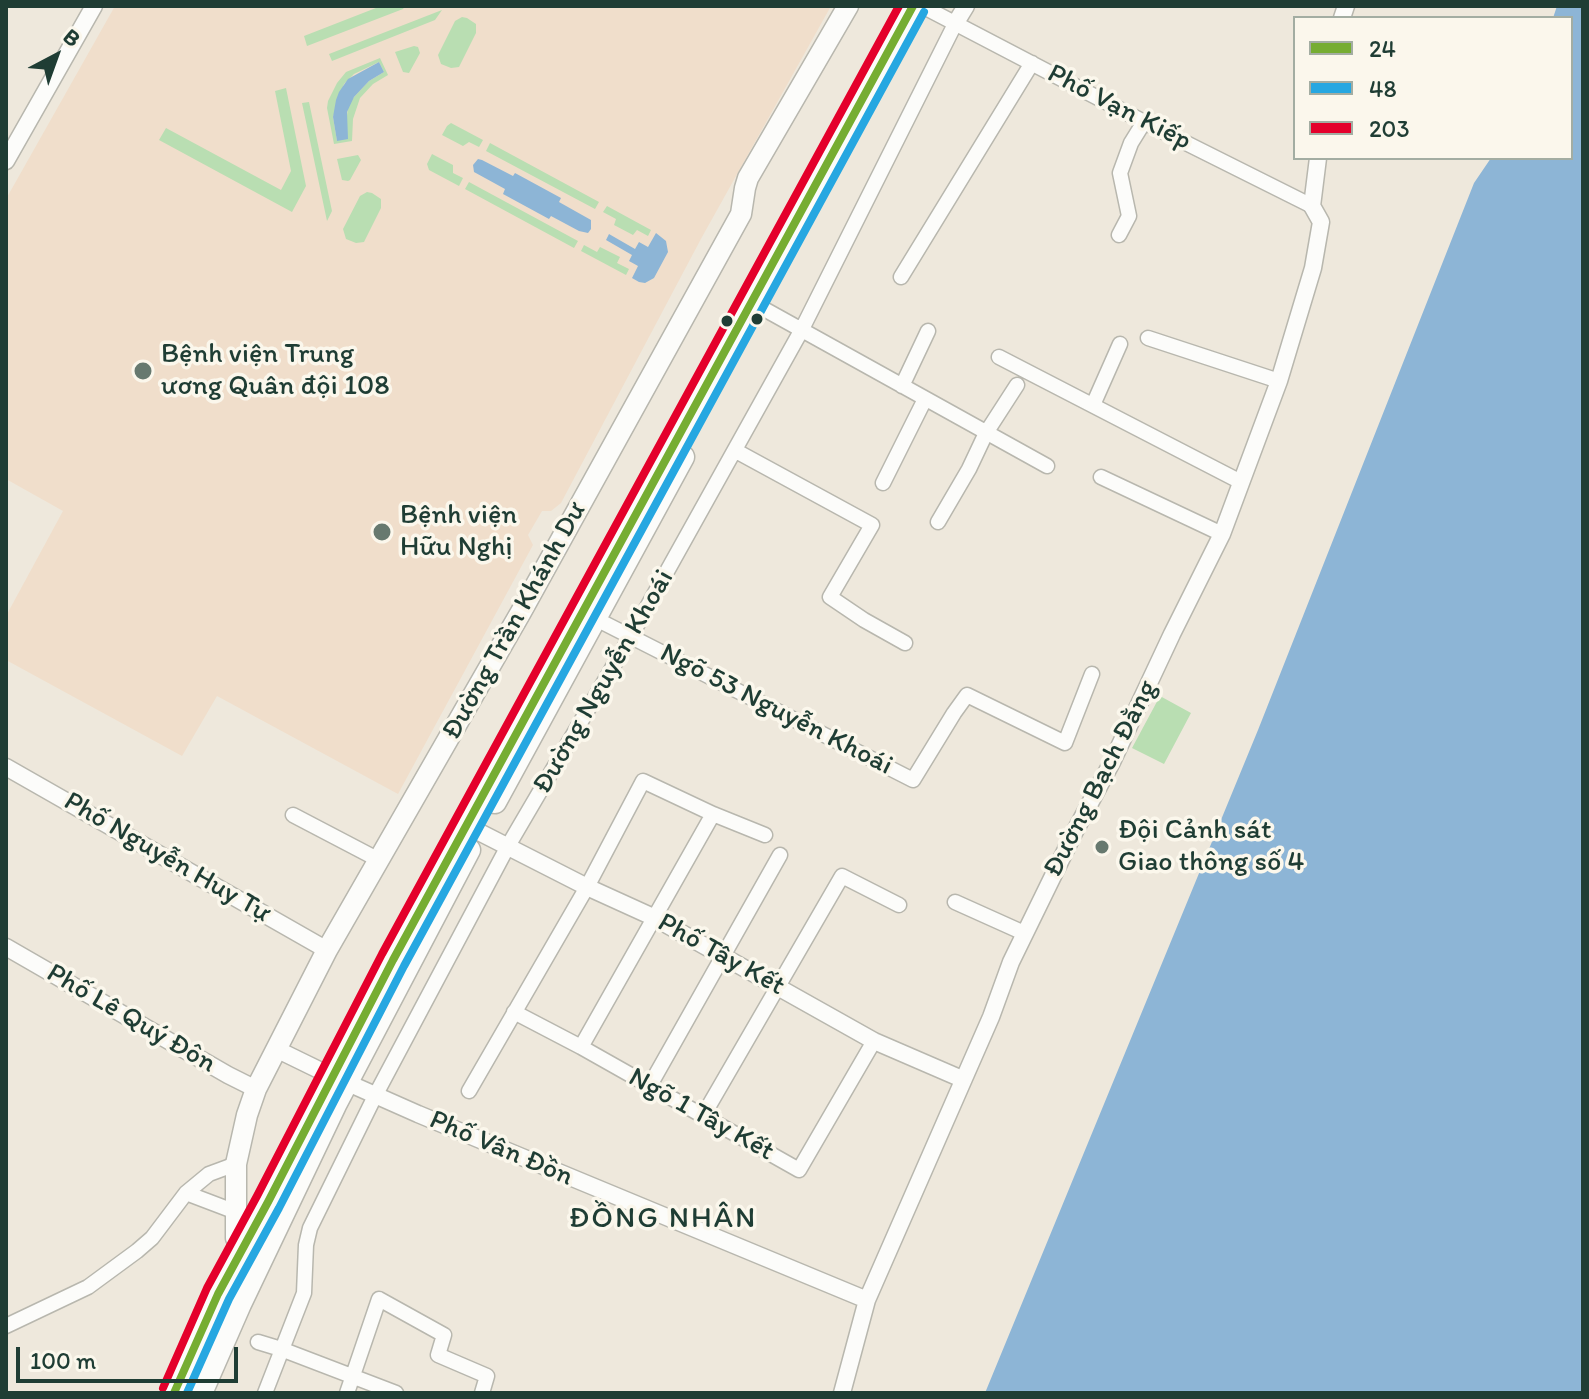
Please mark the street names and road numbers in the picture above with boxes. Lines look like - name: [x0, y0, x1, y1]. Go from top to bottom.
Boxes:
- street label: Phố Vạn Kiếp: [1041, 57, 1197, 159]
- street label: Đường Trần Khánh Dư: [436, 496, 594, 746]
- street label: Đường Nguyễn Khoái: [526, 564, 682, 800]
- street label: Ngõ 53 Nguyễn Khoái: [654, 637, 898, 783]
- street label: Đường Bạch Đằng: [1037, 675, 1165, 883]
- street label: Phố Nguyễn Huy Tự: [58, 785, 276, 931]
- street label: Phố Tây Kết: [652, 906, 790, 1004]
- street label: Phố Lê Quý Đôn: [40, 957, 222, 1081]
- street label: Ngõ 1 Tây Kết: [622, 1061, 780, 1169]
- street label: Phố Vân Đồn: [424, 1104, 578, 1194]

